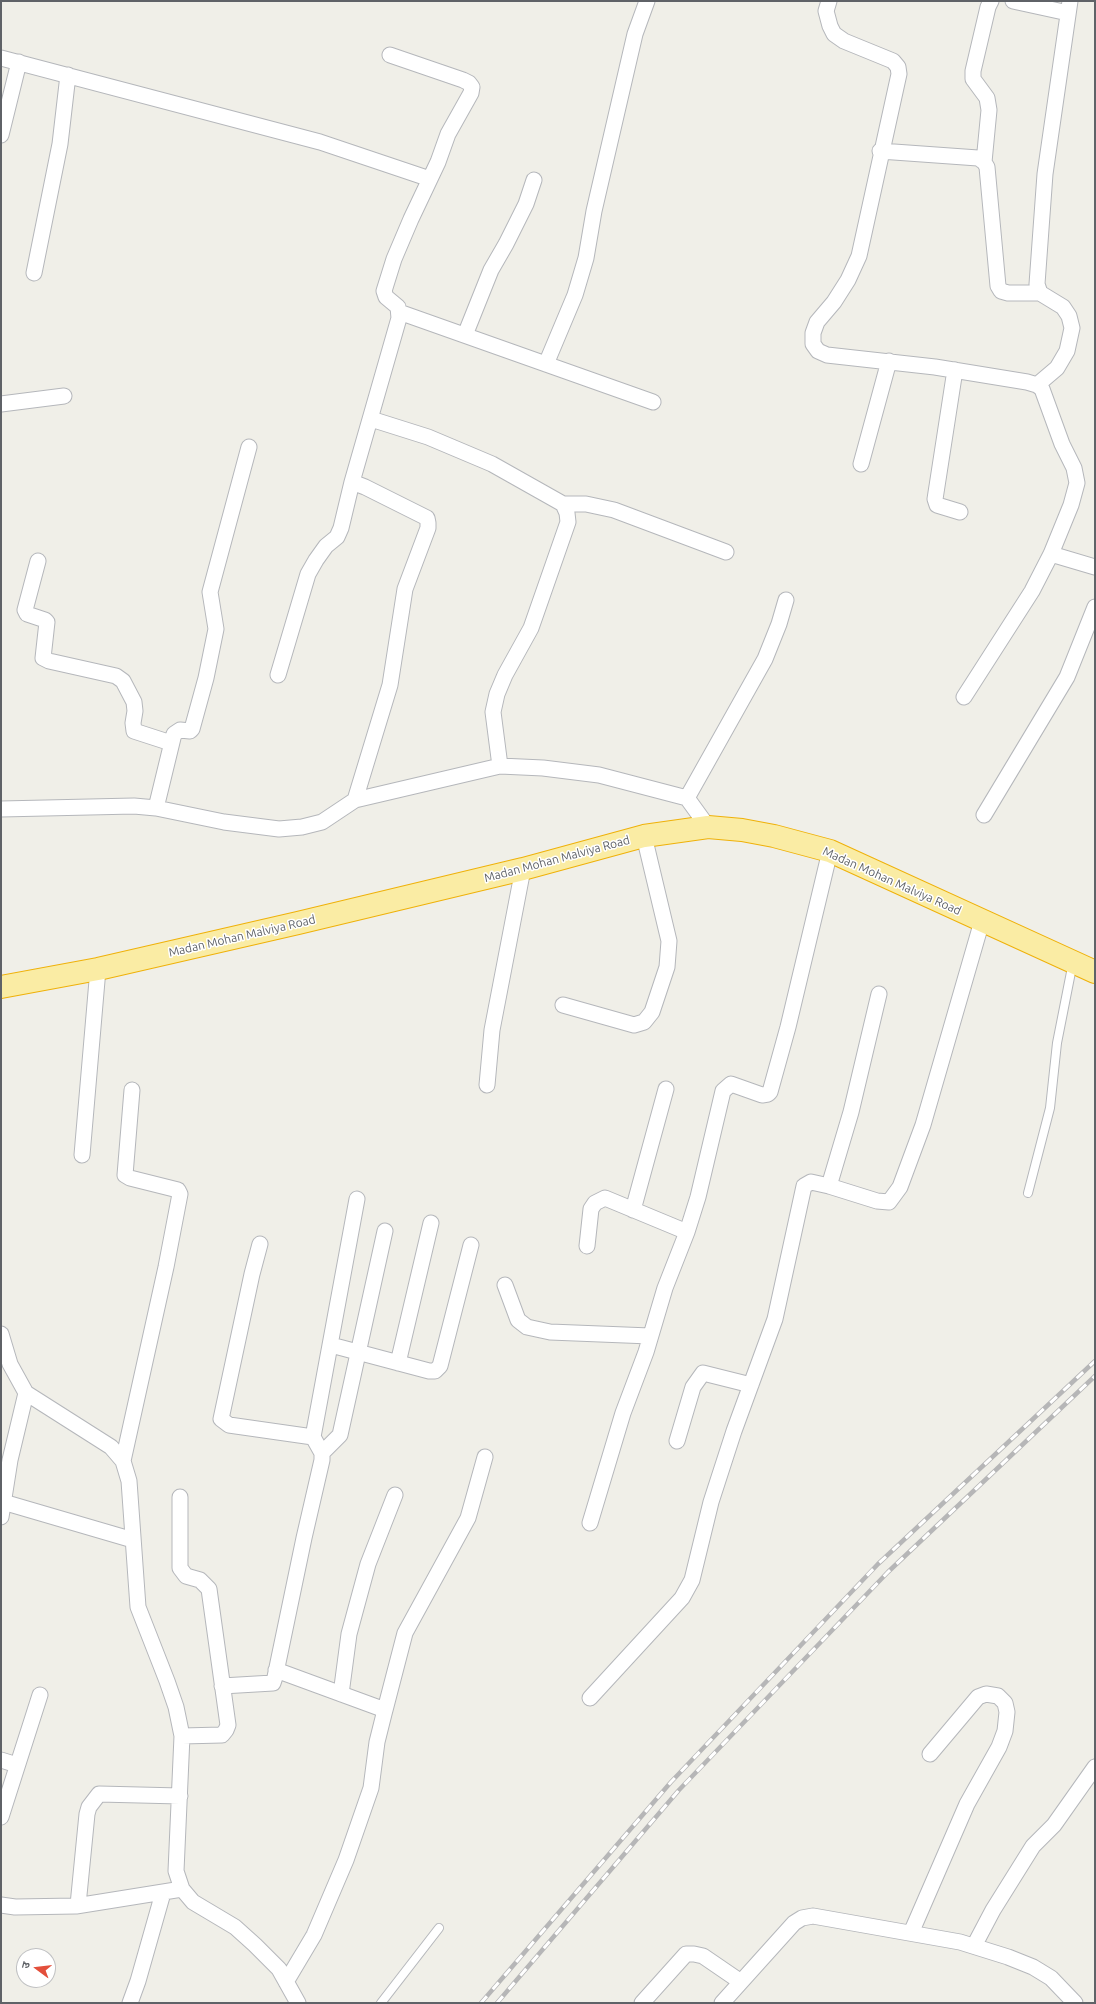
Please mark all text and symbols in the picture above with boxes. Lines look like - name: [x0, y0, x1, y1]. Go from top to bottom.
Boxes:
- street label: Madan Mohan Malviya Road: [483, 833, 631, 885]
- street label: Madan Mohan Malviya Road: [820, 844, 964, 918]
- street label: Madan Mohan Malviya Road: [167, 912, 317, 960]
- north arrow: [16, 1948, 56, 1988]
- text: उ: [19, 1960, 32, 1970]

